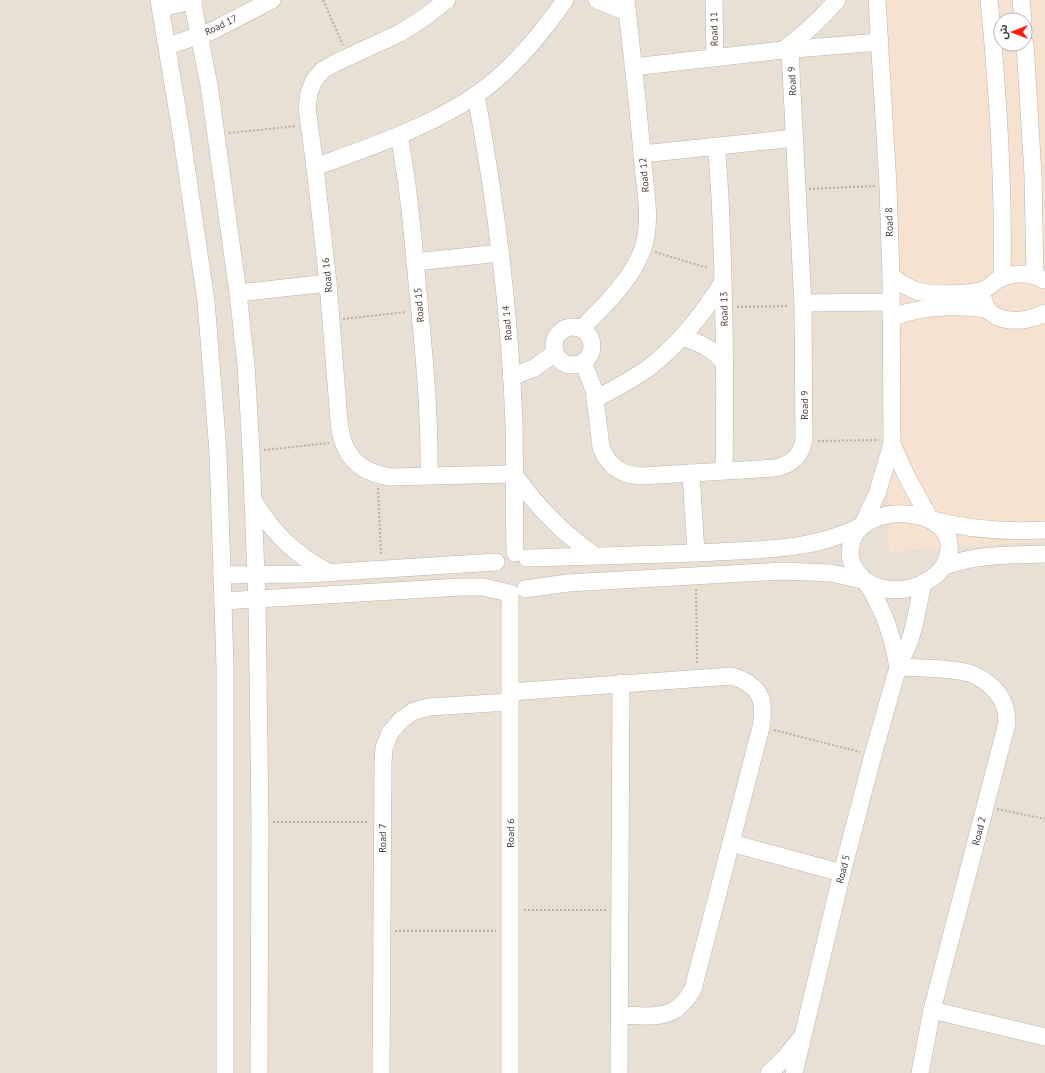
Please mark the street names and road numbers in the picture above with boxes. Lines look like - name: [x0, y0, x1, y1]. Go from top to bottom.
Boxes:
- street label: Road 17: [203, 12, 239, 38]
- street label: Road 11: [707, 12, 721, 46]
- street label: Road 9: [785, 66, 799, 96]
- street label: Road 12: [636, 157, 652, 193]
- street label: Road 8: [882, 207, 896, 237]
- street label: Road 16: [319, 257, 335, 293]
- street label: Road 15: [411, 287, 427, 323]
- street label: Road 13: [717, 292, 731, 326]
- street label: Road 14: [499, 305, 515, 341]
- street label: Road 9: [798, 390, 811, 420]
- street label: Road 2: [969, 815, 989, 847]
- street label: Road 6: [504, 818, 517, 848]
- street label: Road 7: [376, 823, 389, 853]
- street label: Road 5: [833, 853, 853, 885]

